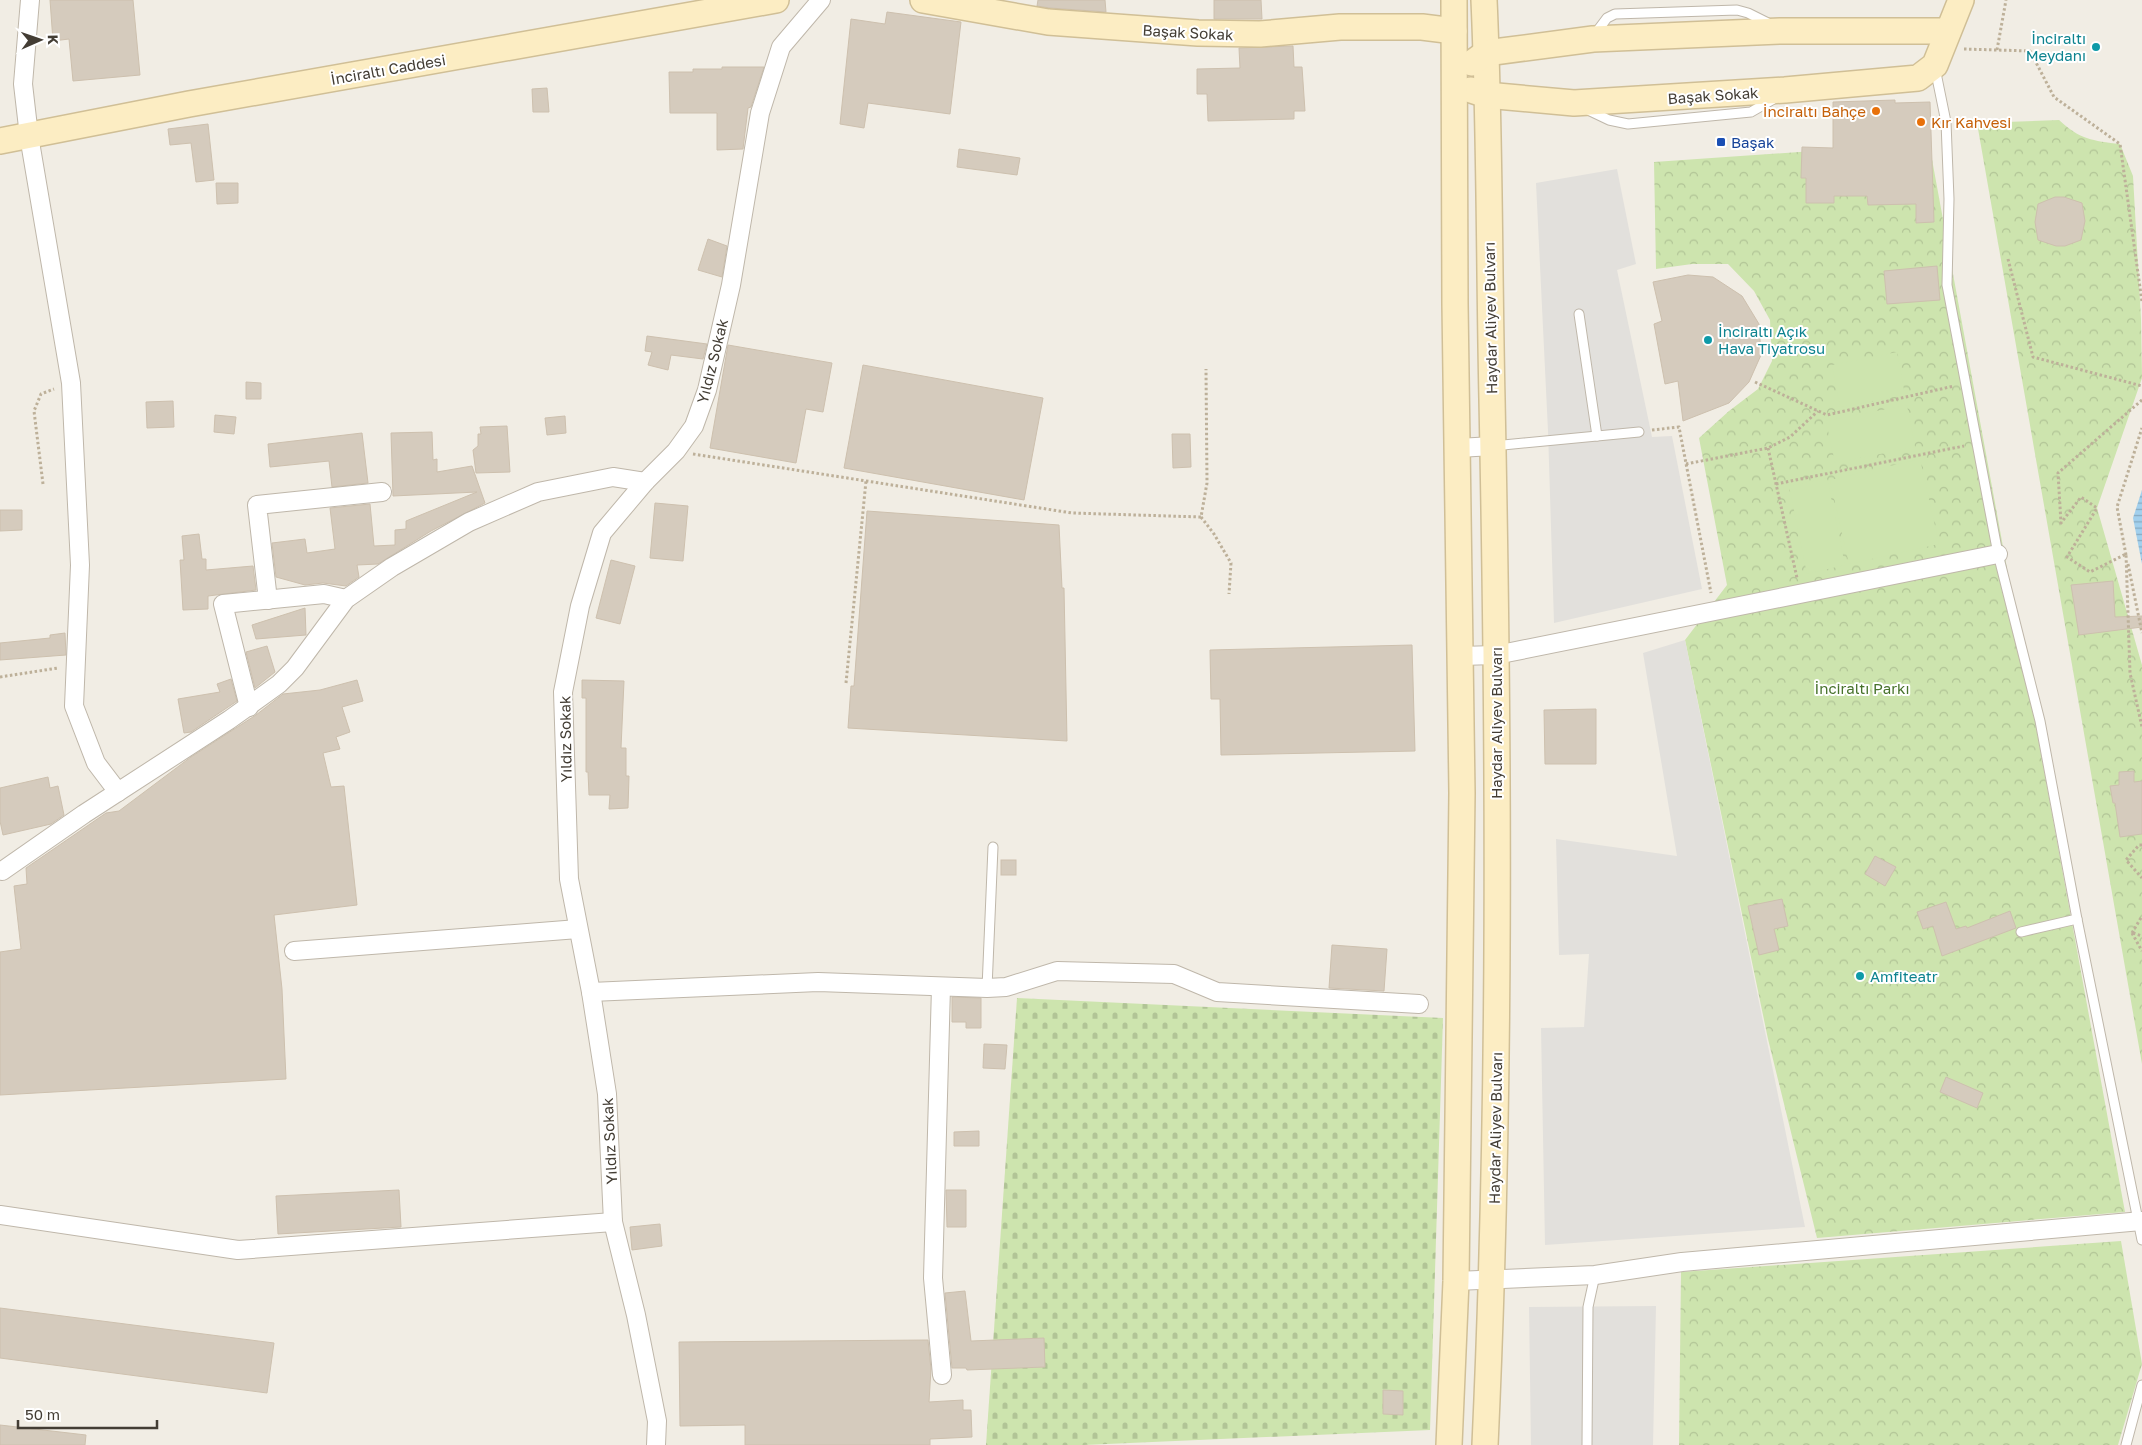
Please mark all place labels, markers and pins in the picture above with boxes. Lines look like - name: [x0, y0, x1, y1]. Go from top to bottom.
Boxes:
- place label: İnciraltı Meydanı: [2026, 29, 2086, 64]
- marker: İnciraltı Meydanı: [2090, 41, 2102, 53]
- place label: İnciraltı Bahçe: [1763, 102, 1866, 120]
- marker: İnciraltı Bahçe: [1870, 105, 1882, 117]
- place label: Kır Kahvesi: [1931, 113, 2011, 131]
- marker: Kır Kahvesi: [1915, 116, 1927, 128]
- place label: Başak: [1731, 133, 1775, 151]
- marker: Başak: [1715, 136, 1727, 148]
- place label: İnciraltı Açık Hava Tiyatrosu: [1718, 322, 1825, 357]
- marker: İnciraltı Açık Hava Tiyatrosu: [1702, 334, 1714, 346]
- place label: Amfiteatr: [1870, 967, 1938, 985]
- marker: Amfiteatr: [1854, 970, 1866, 982]

